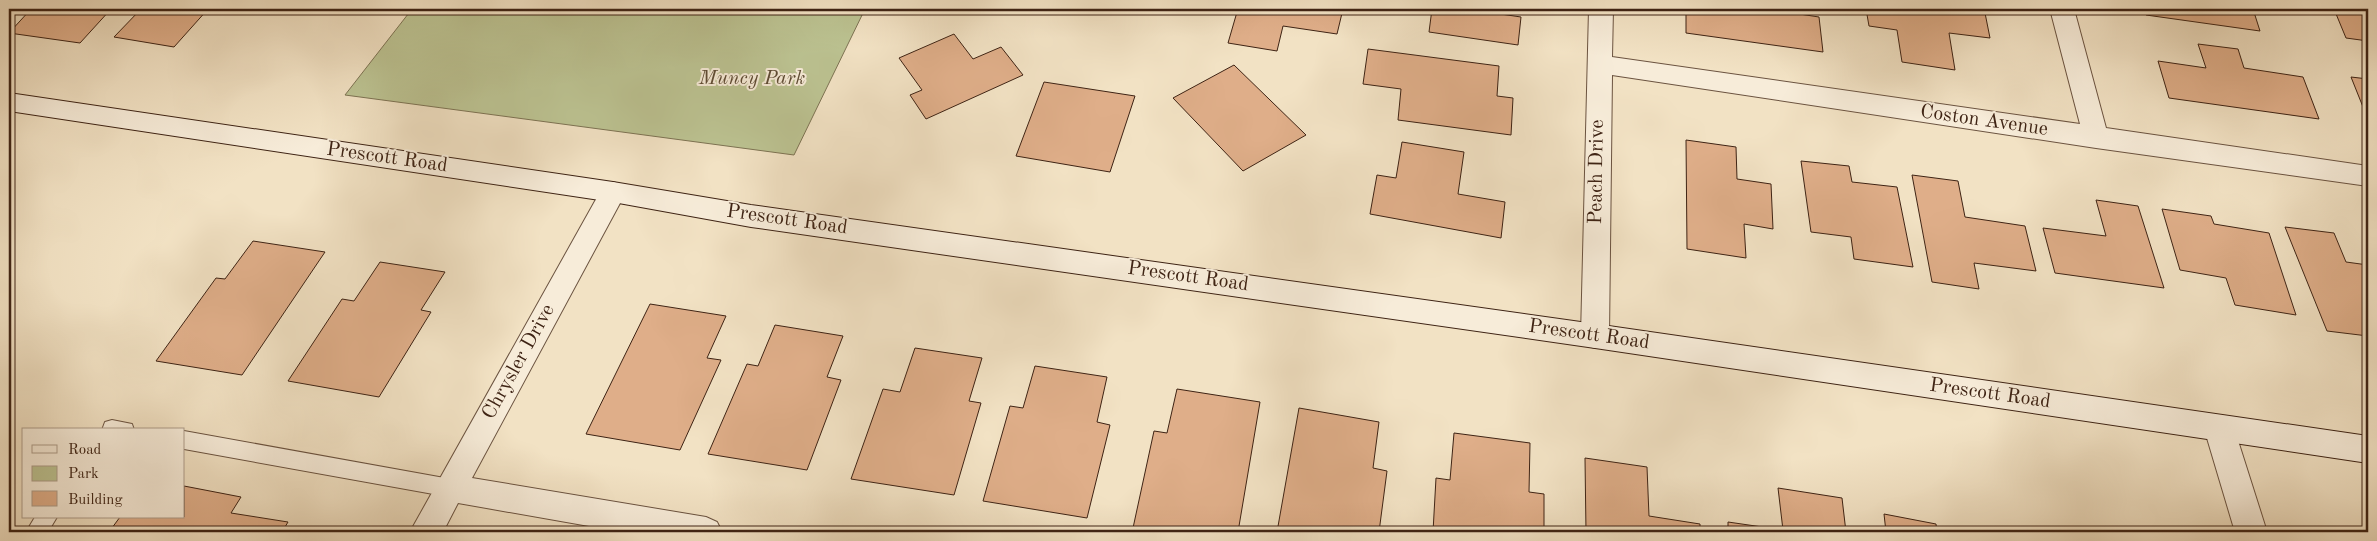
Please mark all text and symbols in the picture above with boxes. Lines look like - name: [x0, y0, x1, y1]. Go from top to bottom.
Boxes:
- park label: Muncy Park: [698, 69, 805, 89]
- street label: Coston Avenue: [1919, 102, 2049, 140]
- street label: Peach Drive: [1586, 119, 1608, 225]
- street label: Prescott Road: [325, 140, 449, 176]
- street label: Prescott Road: [725, 202, 849, 238]
- street label: Prescott Road: [1126, 259, 1250, 295]
- street label: Chrysler Drive: [479, 301, 559, 423]
- street label: Prescott Road: [1527, 317, 1651, 353]
- street label: Prescott Road: [1928, 376, 2052, 412]
- legend: [22, 428, 185, 518]
- text: Road: [68, 443, 102, 458]
- text: Park: [68, 467, 99, 482]
- text: Building: [68, 493, 123, 508]

